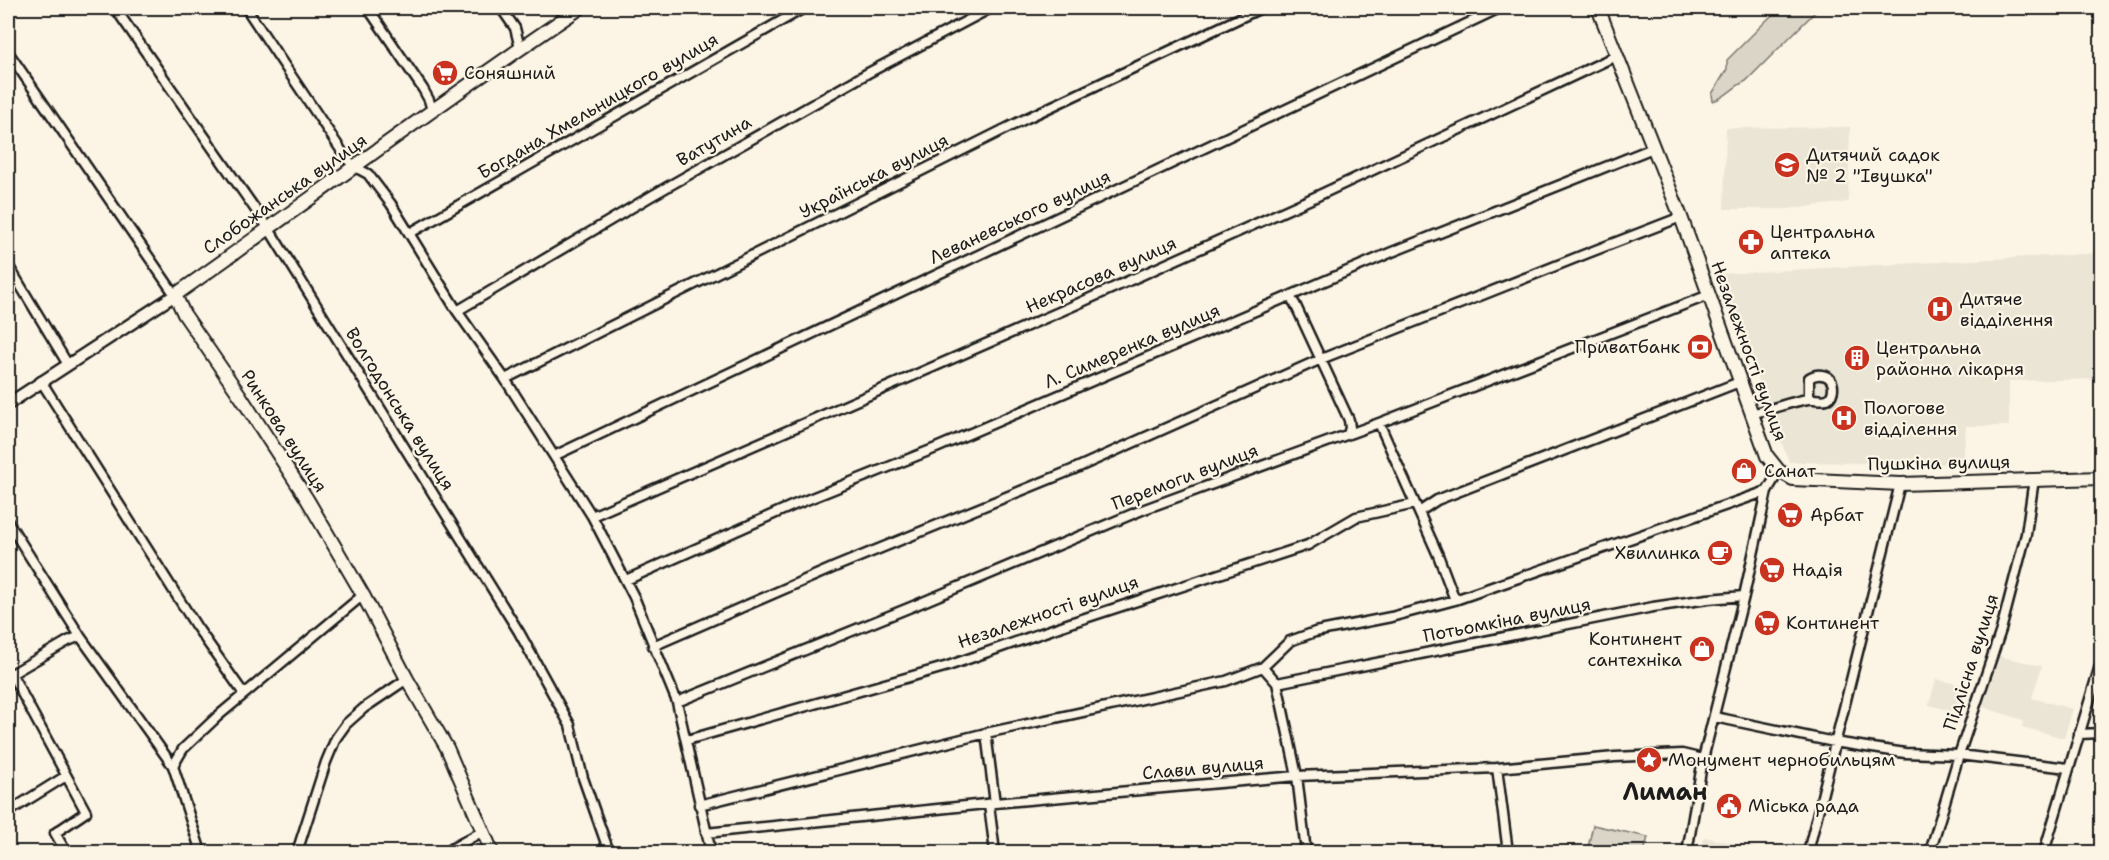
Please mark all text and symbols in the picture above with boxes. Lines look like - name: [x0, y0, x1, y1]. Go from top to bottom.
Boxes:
- street label: Богдана Хмельницкого вулиця: [474, 27, 722, 185]
- supermarket icon: Соняшний: [430, 58, 460, 88]
- place label: Соняшний: [464, 61, 556, 85]
- street label: Ватутина: [672, 110, 756, 172]
- street label: Слобожанська вулиця: [198, 128, 372, 260]
- street label: Українська вулиця: [795, 128, 953, 224]
- place label: Дитячий садок № 2 "Івушка": [1806, 143, 1940, 188]
- school or university icon: Дитячий садок № 2 "Івушка": [1772, 150, 1802, 180]
- street label: Леваневського вулиця: [925, 164, 1115, 270]
- place label: Центральна аптека: [1770, 220, 1875, 265]
- pharmacy icon: Центральна аптека: [1736, 227, 1766, 257]
- street label: Некрасова вулиця: [1022, 231, 1180, 319]
- street label: Незалежності вулиця: [1705, 258, 1793, 444]
- place label: Дитяче відділення: [1960, 287, 2053, 332]
- hospital icon: Дитяче відділення: [1925, 294, 1955, 324]
- street label: Л. Симеренка вулиця: [1040, 298, 1224, 394]
- street label: Волгодонська вулиця: [340, 323, 460, 495]
- bank icon: Приватбанк: [1685, 332, 1715, 362]
- place label: Приватбанк: [1575, 335, 1680, 359]
- place label: Центральна районна лікарня: [1876, 336, 2024, 381]
- building icon: Центральна районна лікарня: [1842, 343, 1872, 373]
- street label: Ринкова вулиця: [235, 365, 333, 497]
- place label: Пологове відділення: [1864, 396, 1957, 441]
- hospital icon: Пологове відділення: [1829, 403, 1859, 433]
- street label: Перемоги вулиця: [1108, 438, 1262, 516]
- street label: Пушкіна вулиця: [1867, 450, 2011, 476]
- shop icon: Санат: [1729, 456, 1759, 486]
- place label: Санат: [1764, 459, 1817, 483]
- supermarket icon: Арбат: [1775, 500, 1805, 530]
- place label: Арбат: [1810, 503, 1865, 527]
- cafe icon: Хвилинка: [1705, 538, 1735, 568]
- place label: Хвилинка: [1615, 541, 1700, 565]
- supermarket icon: Надiя: [1757, 555, 1787, 585]
- place label: Надiя: [1792, 558, 1843, 582]
- street label: Незалежності вулиця: [954, 570, 1142, 654]
- street label: Підлісна вулиця: [1938, 591, 2004, 733]
- street label: Потьомкіна вулиця: [1421, 592, 1593, 648]
- supermarket icon: Континент: [1752, 608, 1782, 638]
- place label: Континент: [1786, 611, 1880, 635]
- place label: Континент сантехніка: [1587, 627, 1683, 672]
- shop icon: Континент сантехніка: [1687, 634, 1717, 664]
- place icon: Монумент чернобильцям: [1634, 745, 1664, 775]
- place label: Монумент чернобильцям: [1668, 748, 1895, 772]
- street label: Слави вулиця: [1141, 751, 1265, 785]
- district label: Лиман: [1622, 776, 1708, 808]
- public building icon: Міська рада: [1714, 791, 1744, 821]
- place label: Міська рада: [1748, 794, 1859, 818]

